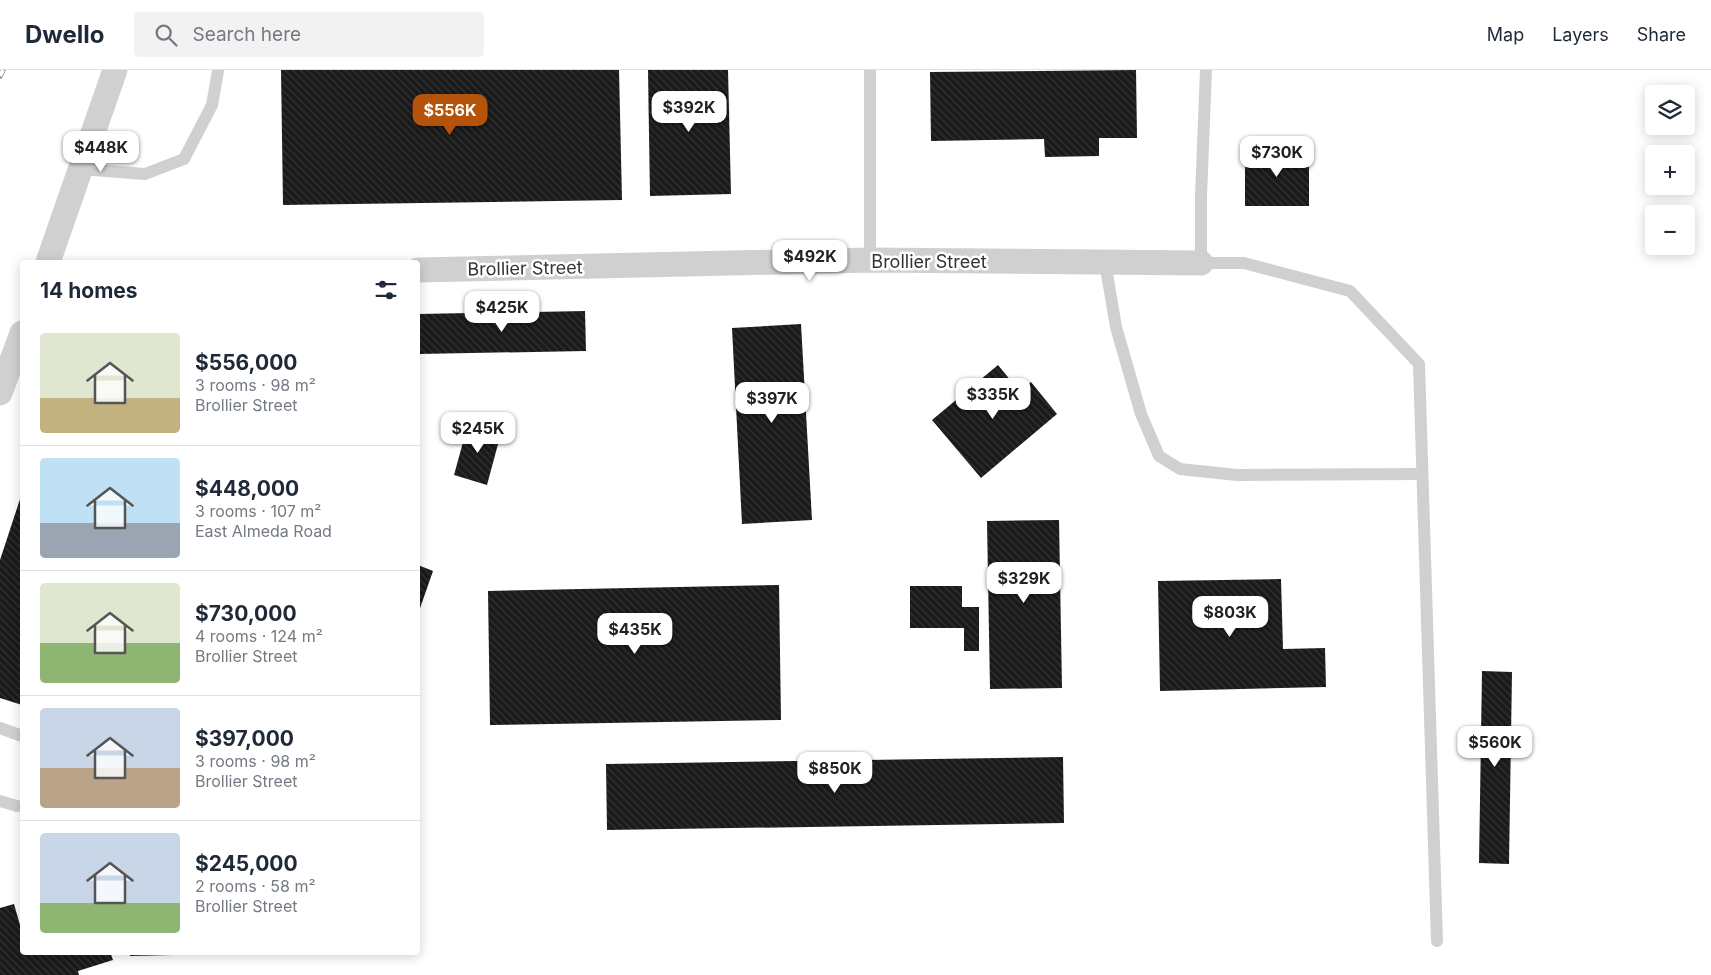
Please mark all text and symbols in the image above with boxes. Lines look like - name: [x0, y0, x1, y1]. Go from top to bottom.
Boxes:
- search box: [134, 12, 484, 57]
- text: Dwello: [25, 20, 104, 49]
- icon: search: [152, 21, 180, 49]
- text: Search here: [192, 23, 301, 46]
- text: Map: [1487, 24, 1524, 45]
- text: Layers: [1552, 24, 1609, 45]
- text: Share: [1637, 24, 1686, 45]
- map controls: [1645, 85, 1695, 255]
- button: layers: [1645, 85, 1695, 135]
- pin: $392K: [654, 90, 724, 133]
- pin: $556K: [415, 93, 485, 136]
- text: $392K: [663, 97, 715, 117]
- text: $556K: [424, 100, 476, 120]
- pin: $448K: [66, 131, 136, 173]
- pin: $730K: [1242, 136, 1312, 178]
- text: $448K: [74, 137, 128, 157]
- text: $730K: [1251, 142, 1303, 162]
- button: +: [1645, 145, 1695, 195]
- button: −: [1645, 205, 1695, 255]
- pin: $492K: [775, 240, 845, 282]
- text: $492K: [783, 246, 837, 266]
- street label: Brollier Street: [871, 251, 987, 272]
- street label: Brollier Street: [467, 256, 583, 280]
- icon: filters: [372, 276, 400, 304]
- text: 14 homes: [40, 278, 138, 303]
- pin: $425K: [467, 290, 537, 333]
- text: $425K: [475, 297, 529, 317]
- text: $556,000: [195, 350, 298, 375]
- icon: home: [80, 353, 140, 413]
- text: 3 rooms · 98 m²: [195, 375, 316, 395]
- pin: $335K: [958, 378, 1028, 420]
- pin: $397K: [737, 382, 807, 424]
- text: $335K: [967, 384, 1019, 404]
- text: $397K: [746, 388, 798, 408]
- text: Brollier Street: [195, 395, 297, 415]
- pin: $245K: [443, 412, 513, 454]
- text: $245K: [452, 418, 504, 438]
- text: $448,000: [195, 476, 299, 501]
- icon: home: [80, 478, 140, 538]
- text: 3 rooms · 107 m²: [195, 501, 321, 521]
- text: East Almeda Road: [195, 521, 332, 541]
- pin: $329K: [989, 562, 1059, 604]
- text: $329K: [998, 568, 1050, 588]
- pin: $803K: [1195, 596, 1265, 638]
- text: $730,000: [195, 601, 297, 626]
- text: $803K: [1203, 602, 1257, 622]
- icon: home: [80, 603, 140, 663]
- pin: $435K: [600, 612, 670, 655]
- text: $435K: [608, 619, 662, 639]
- text: 4 rooms · 124 m²: [195, 626, 323, 646]
- text: Brollier Street: [195, 646, 297, 666]
- text: $397,000: [195, 726, 294, 751]
- pin: $560K: [1460, 726, 1530, 768]
- icon: home: [80, 728, 140, 788]
- text: $560K: [1468, 732, 1522, 752]
- text: 3 rooms · 98 m²: [195, 751, 316, 771]
- pin: $850K: [800, 752, 870, 794]
- text: $850K: [808, 758, 862, 778]
- text: Brollier Street: [195, 771, 297, 791]
- text: $245,000: [195, 851, 298, 876]
- icon: home: [80, 853, 140, 913]
- text: 2 rooms · 58 m²: [195, 876, 315, 896]
- text: Brollier Street: [195, 896, 297, 916]

